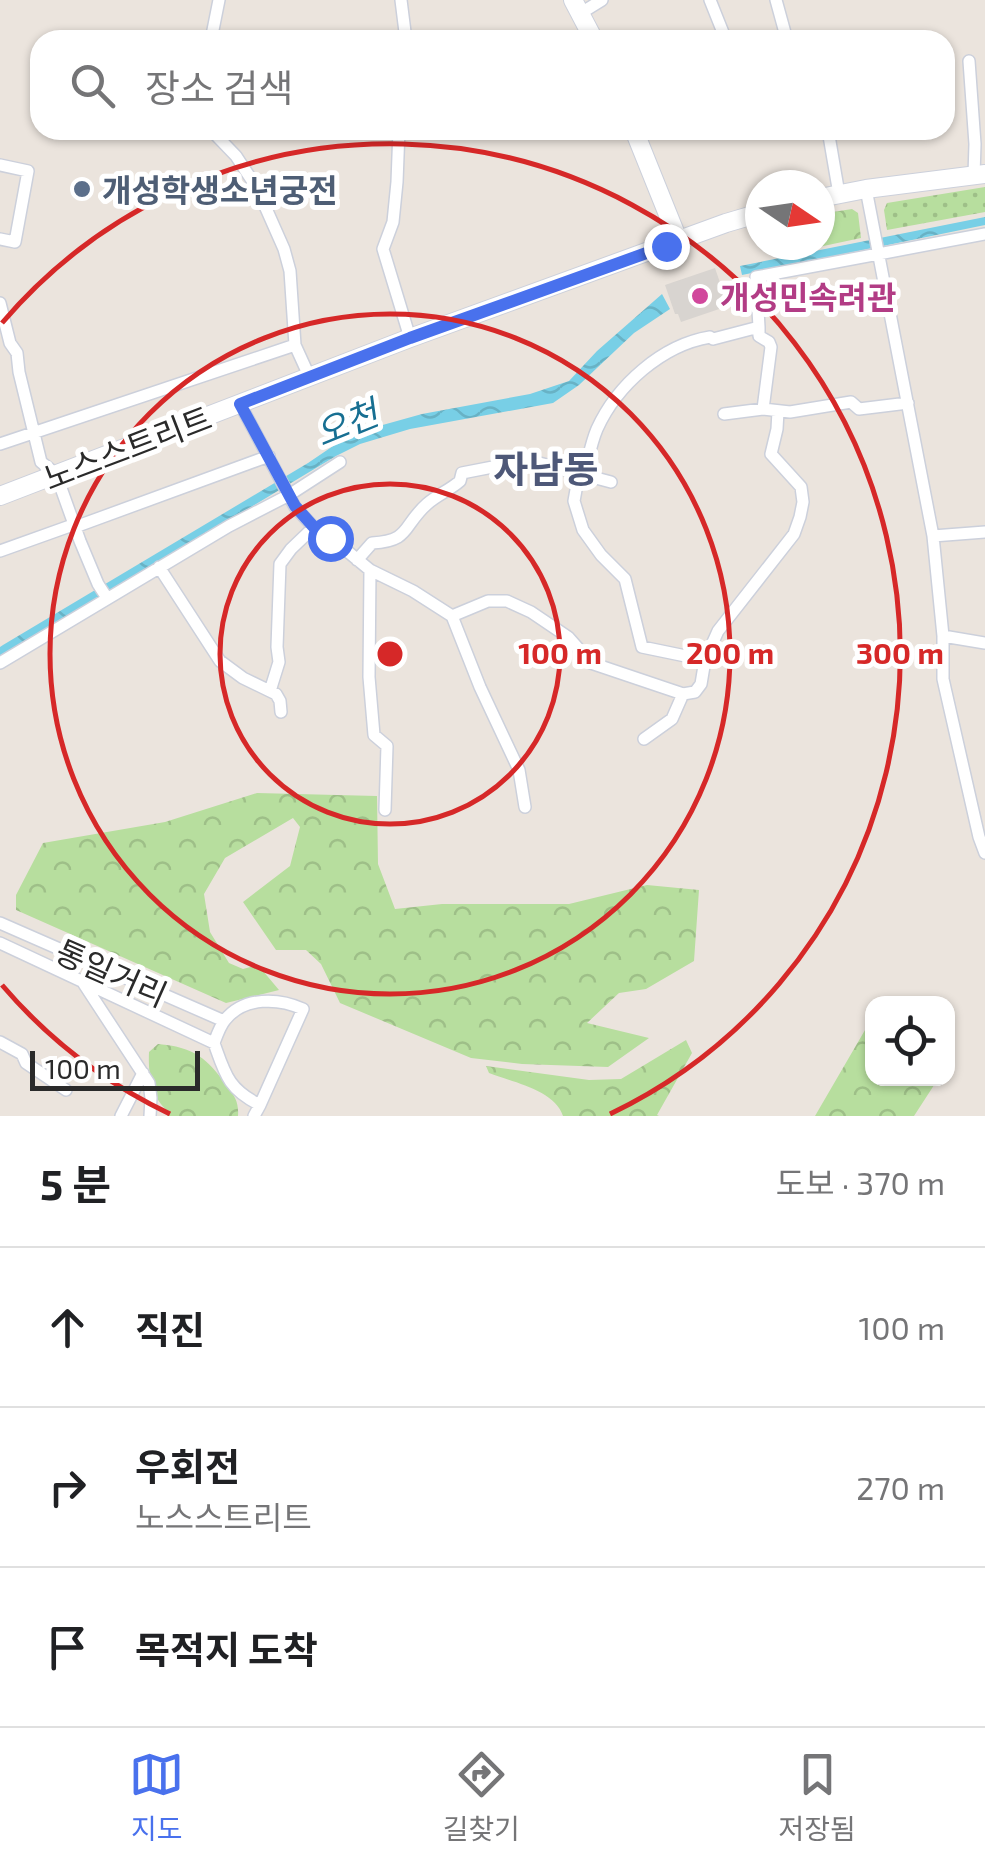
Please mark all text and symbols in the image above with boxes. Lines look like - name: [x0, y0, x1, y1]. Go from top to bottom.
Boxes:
- search box: [30, 30, 955, 140]
- icon: search: [65, 58, 120, 113]
- text: 장소 검색: [145, 64, 293, 110]
- place label: 개성학생소년궁전: [102, 170, 338, 208]
- north arrow: [745, 170, 835, 260]
- marker: 개성학생소년궁전: [71, 178, 93, 200]
- route end: [644, 224, 690, 270]
- place label: 개성민속려관: [720, 277, 897, 315]
- marker: 개성민속려관: [689, 285, 711, 307]
- water label: 오천: [308, 389, 387, 454]
- street label: 노스스트리트: [38, 398, 216, 496]
- district label: 자남동: [494, 445, 598, 491]
- route start: [308, 516, 354, 562]
- text: 100 m: [518, 634, 602, 670]
- text: 200 m: [686, 634, 774, 670]
- text: 300 m: [856, 634, 944, 670]
- centre of rings: [372, 636, 408, 672]
- street label: 통일거리: [50, 931, 174, 1013]
- map controls: [865, 996, 955, 1086]
- button: locate: [865, 996, 955, 1086]
- scale bar: [30, 1046, 200, 1090]
- text: 100 m: [45, 1051, 121, 1085]
- text: 5 분: [40, 1158, 111, 1208]
- text: 도보 · 370 m: [776, 1163, 945, 1201]
- icon: ahead: [40, 1300, 95, 1355]
- text: 직진: [135, 1306, 205, 1352]
- text: 100 m: [859, 1308, 945, 1346]
- text: 우회전: [135, 1443, 240, 1489]
- icon: right: [40, 1460, 95, 1515]
- text: 270 m: [856, 1468, 945, 1506]
- text: 노스스트리트: [135, 1497, 312, 1535]
- icon: arrive: [40, 1620, 95, 1675]
- text: 목적지 도착: [135, 1626, 318, 1672]
- tab: 지도: [129, 1747, 184, 1847]
- tab: 길찾기: [443, 1747, 520, 1847]
- tab: 저장됨: [778, 1747, 856, 1847]

